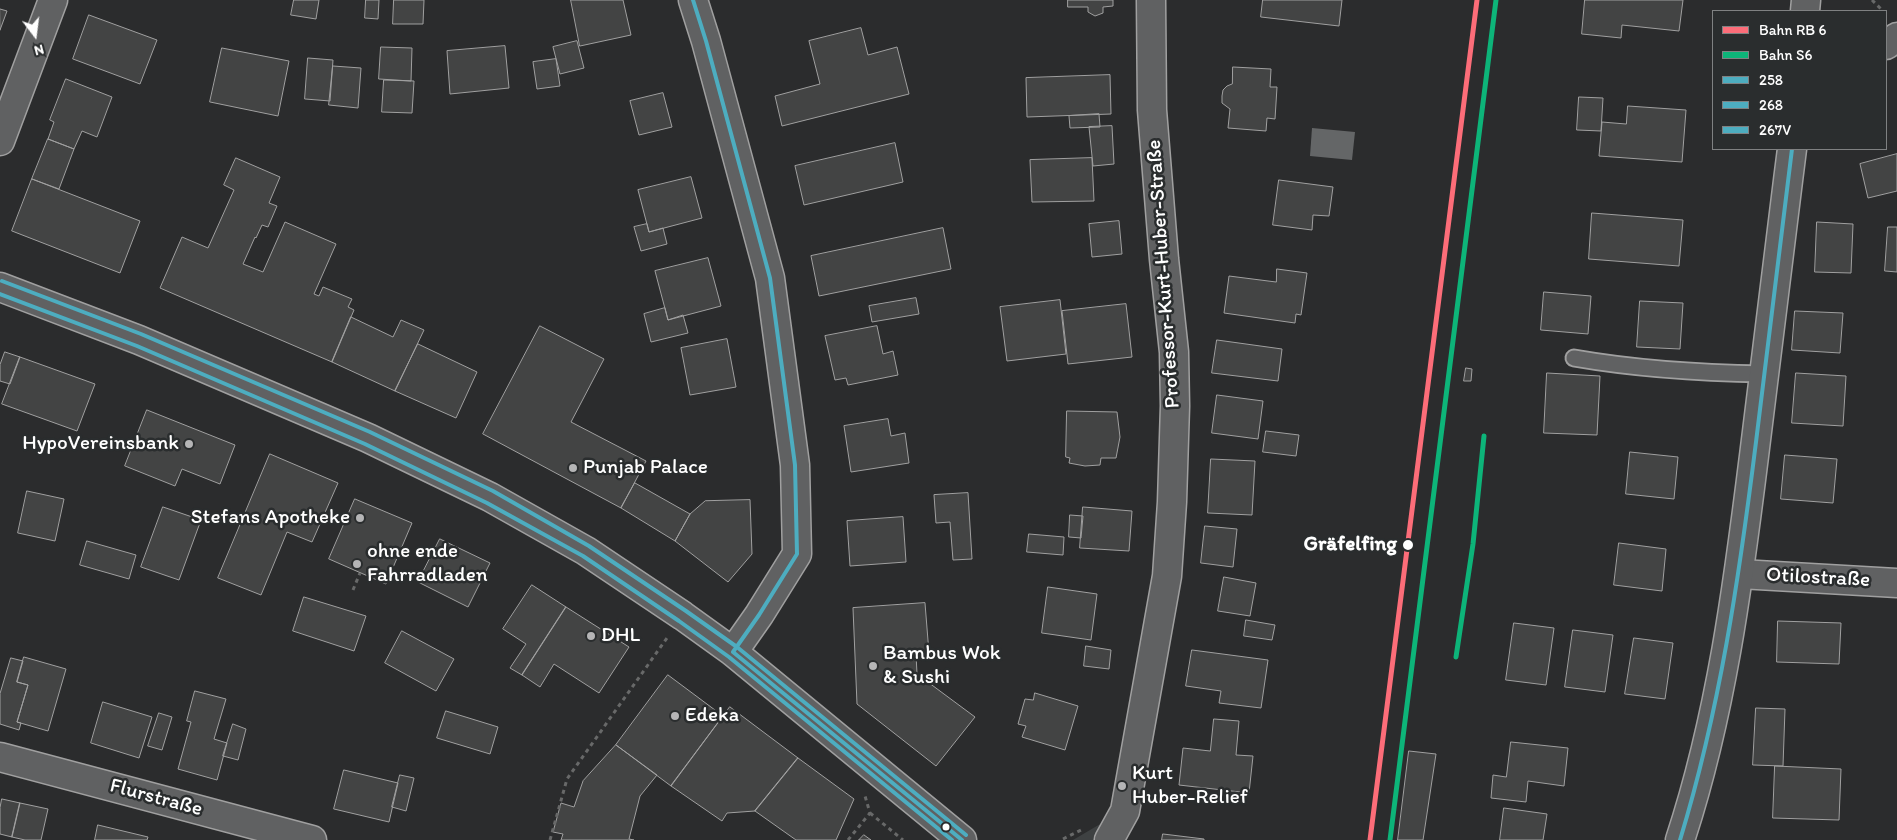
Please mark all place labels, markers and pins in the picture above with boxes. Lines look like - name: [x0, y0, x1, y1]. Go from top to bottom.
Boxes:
- place label: HypoVereinsbank: [22, 431, 179, 457]
- marker: HypoVereinsbank: [183, 438, 195, 450]
- place label: Punjab Palace: [583, 455, 708, 481]
- marker: Punjab Palace: [567, 462, 579, 474]
- place label: Stefans Apotheke: [191, 505, 350, 531]
- marker: Stefans Apotheke: [354, 512, 366, 524]
- place label: Gräfelfing: [1303, 532, 1397, 558]
- marker: Gräfelfing: [1401, 538, 1415, 552]
- place label: ohne ende Fahrradladen: [367, 539, 488, 589]
- marker: ohne ende Fahrradladen: [351, 558, 363, 570]
- place label: DHL: [601, 623, 640, 649]
- marker: DHL: [585, 630, 597, 642]
- place label: Bambus Wok & Sushi: [883, 641, 1001, 691]
- marker: Bambus Wok & Sushi: [867, 660, 879, 672]
- place label: Edeka: [685, 703, 739, 729]
- marker: Edeka: [669, 710, 681, 722]
- place label: Kurt Huber-Relief: [1132, 761, 1248, 811]
- marker: Kurt Huber-Relief: [1116, 780, 1128, 792]
- unlabelled marker: [941, 822, 951, 832]

